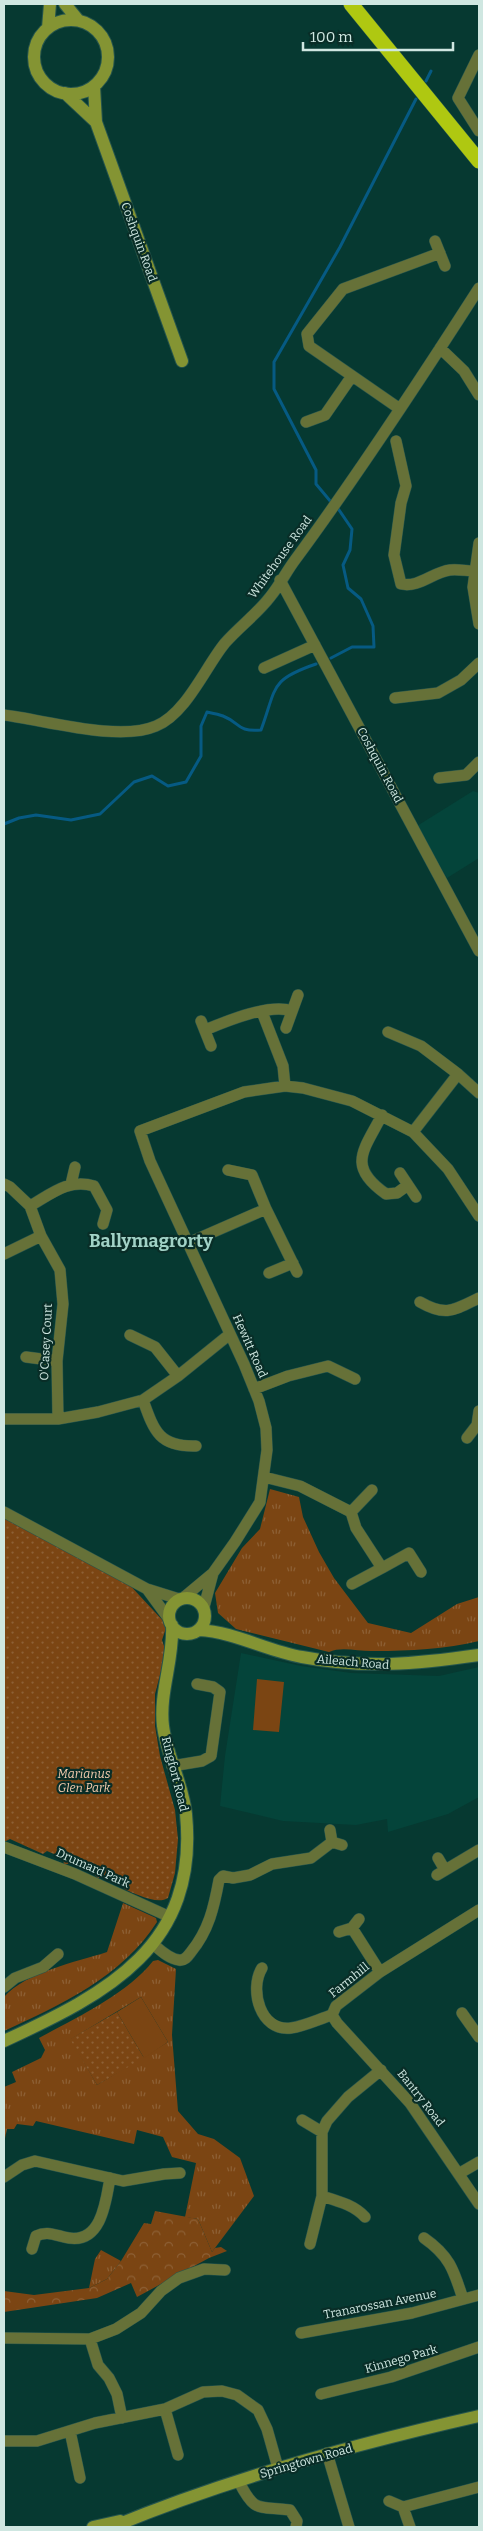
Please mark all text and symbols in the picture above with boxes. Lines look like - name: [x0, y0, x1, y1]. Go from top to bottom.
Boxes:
- scale bar: [303, 20, 453, 52]
- text: 100 m: [310, 28, 353, 46]
- street label: Coshquin Road: [118, 200, 160, 284]
- street label: Whitehouse Road: [245, 513, 315, 601]
- street label: Coshquin Road: [354, 725, 406, 805]
- district label: Ballymagrorty: [89, 1230, 214, 1252]
- street label: O'Casey Court: [37, 1302, 55, 1381]
- street label: Hewitt Road: [230, 1312, 270, 1380]
- street label: Aileach Road: [316, 1652, 390, 1672]
- street label: Ringfort Road: [159, 1735, 191, 1813]
- park label: Marianus Glen Park: [58, 1767, 111, 1795]
- street label: Drumard Park: [54, 1846, 132, 1891]
- street label: Farmhill: [326, 1959, 372, 2000]
- street label: Bantry Road: [394, 2067, 448, 2129]
- street label: Tranarossan Avenue: [322, 2286, 438, 2322]
- street label: Kinnego Park: [363, 2342, 439, 2376]
- street label: Springtown Road: [258, 2441, 354, 2481]

